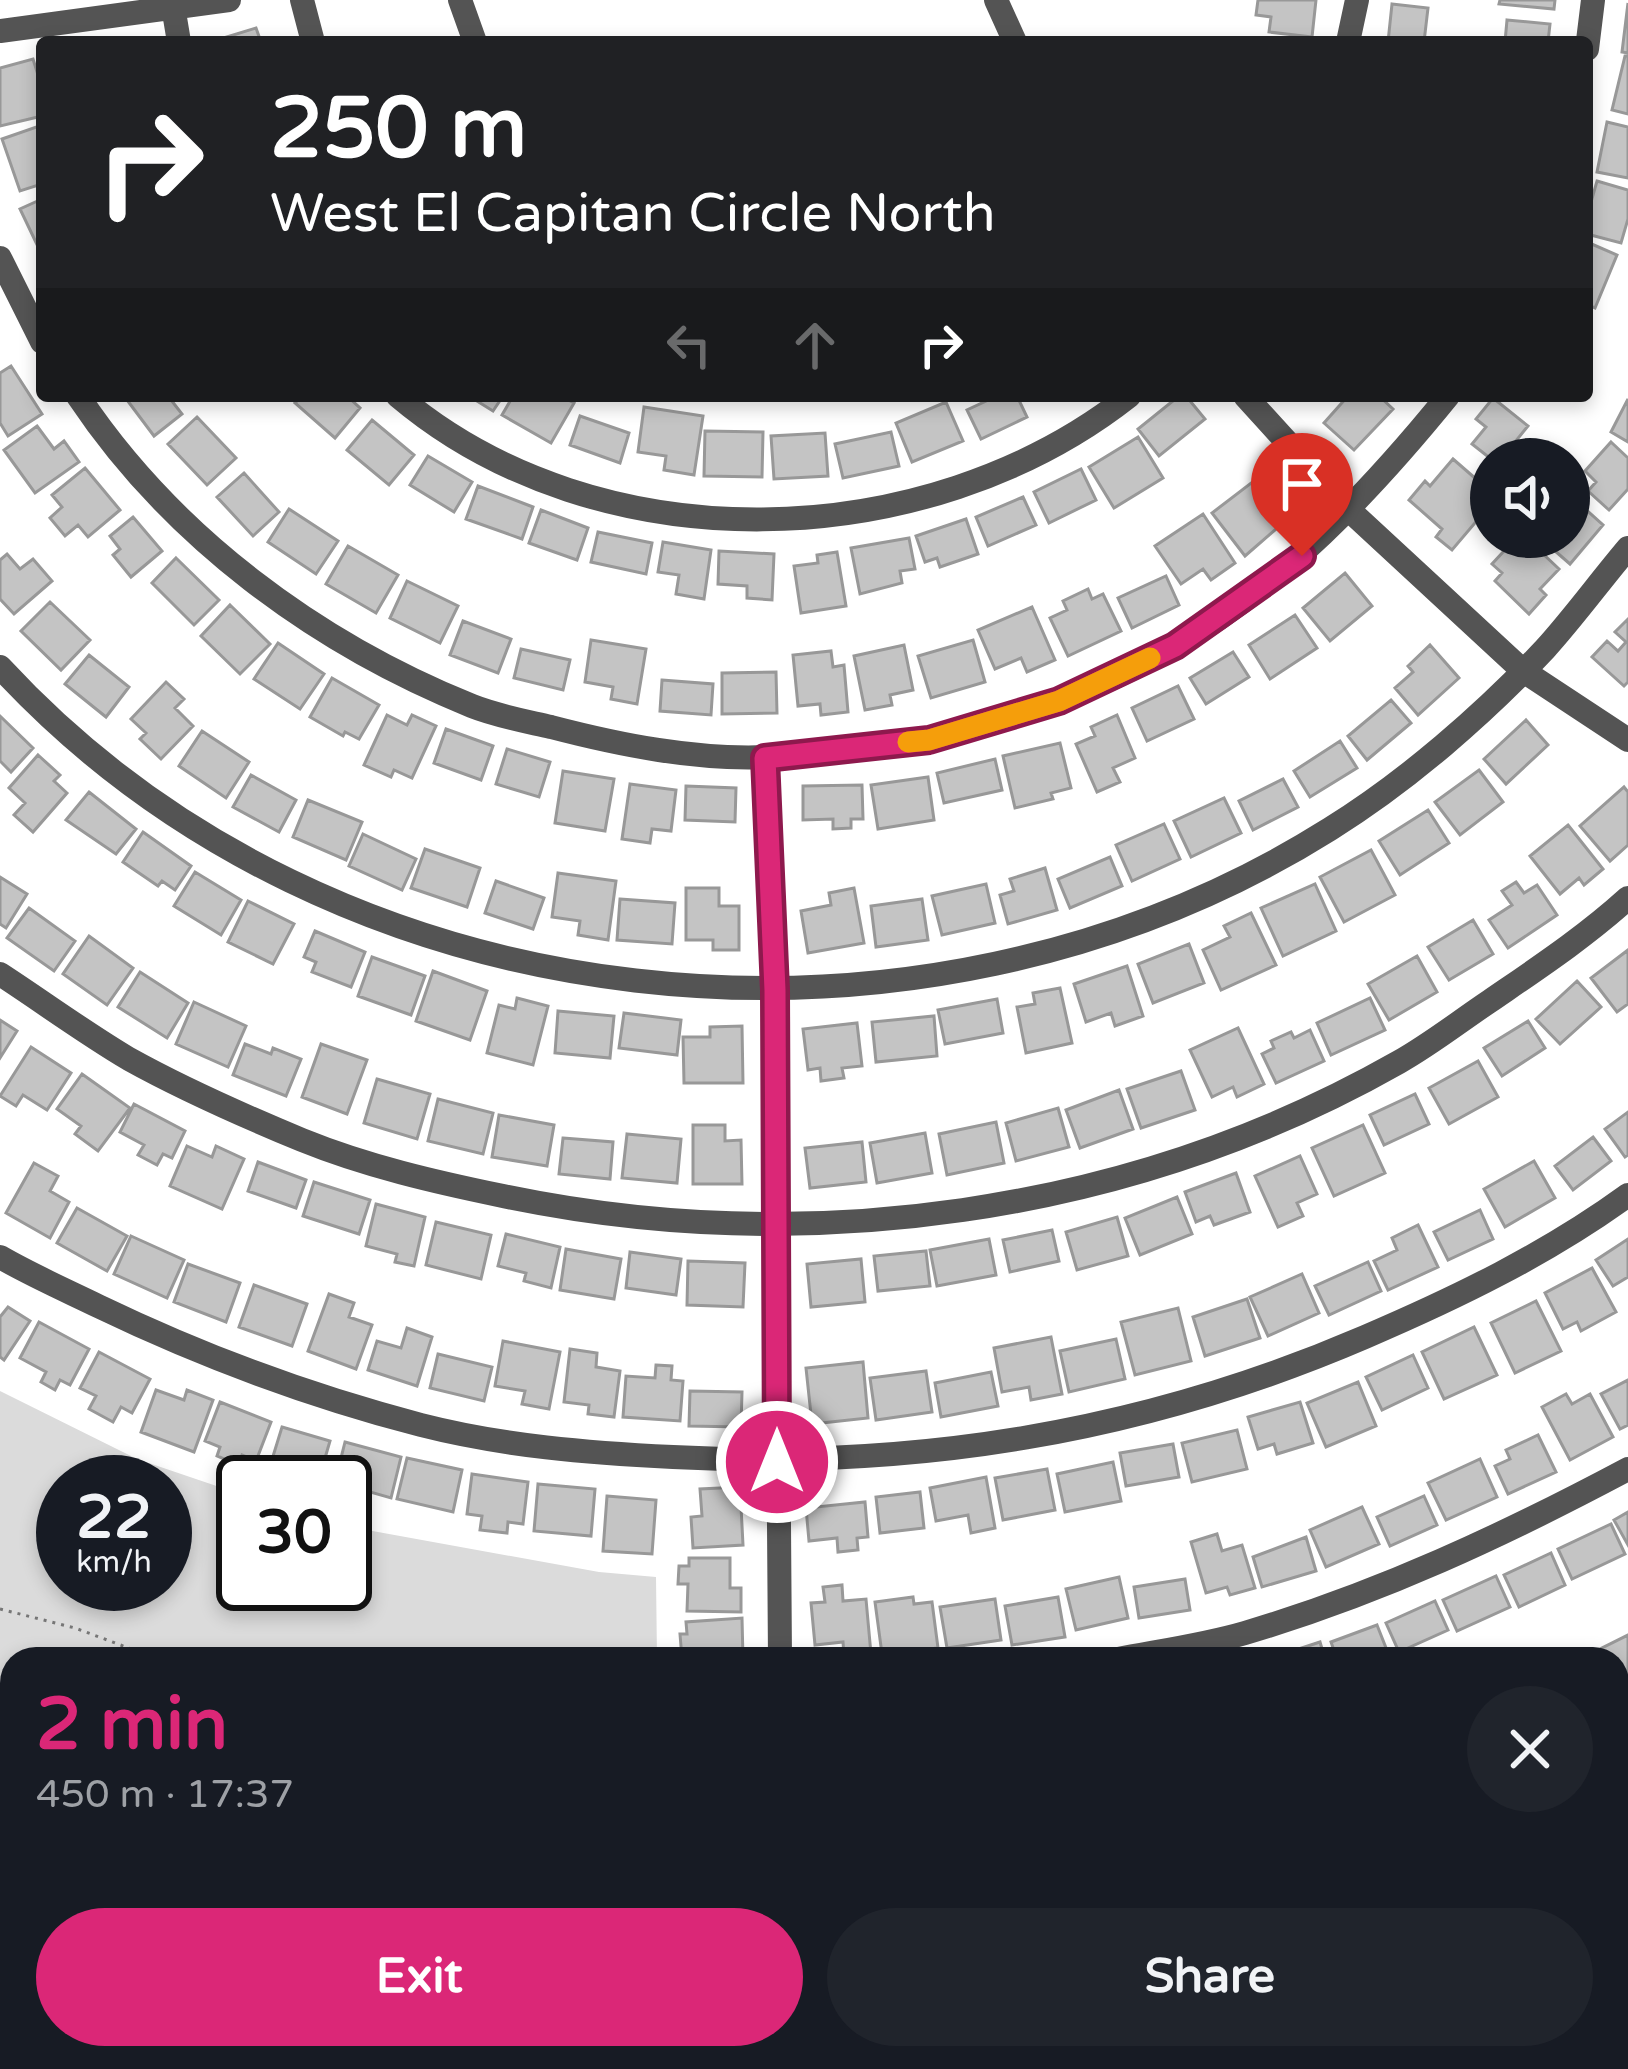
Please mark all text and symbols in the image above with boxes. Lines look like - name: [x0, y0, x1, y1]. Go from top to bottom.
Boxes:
- text: 250 m: [270, 79, 527, 180]
- icon: right: [72, 84, 228, 240]
- text: West El Capitan Circle North: [270, 181, 996, 246]
- icon: left: [656, 312, 722, 378]
- icon: ahead: [782, 312, 848, 378]
- icon: right: [908, 312, 974, 378]
- pin: [1251, 433, 1353, 556]
- map controls: [1470, 438, 1590, 558]
- button: sound: [1470, 438, 1590, 558]
- icon: arrive: [1269, 451, 1335, 517]
- position arrow: [714, 1399, 840, 1525]
- speed limit sign: 30: [216, 1455, 372, 1611]
- text: 22: [76, 1482, 152, 1554]
- text: km/h: [76, 1544, 152, 1581]
- text: 2 min: [36, 1682, 228, 1769]
- button: close: [1467, 1686, 1593, 1812]
- text: 450 m · 17:37: [36, 1771, 294, 1818]
- button: Exit: [36, 1908, 803, 2046]
- button: Share: [827, 1908, 1593, 2046]

